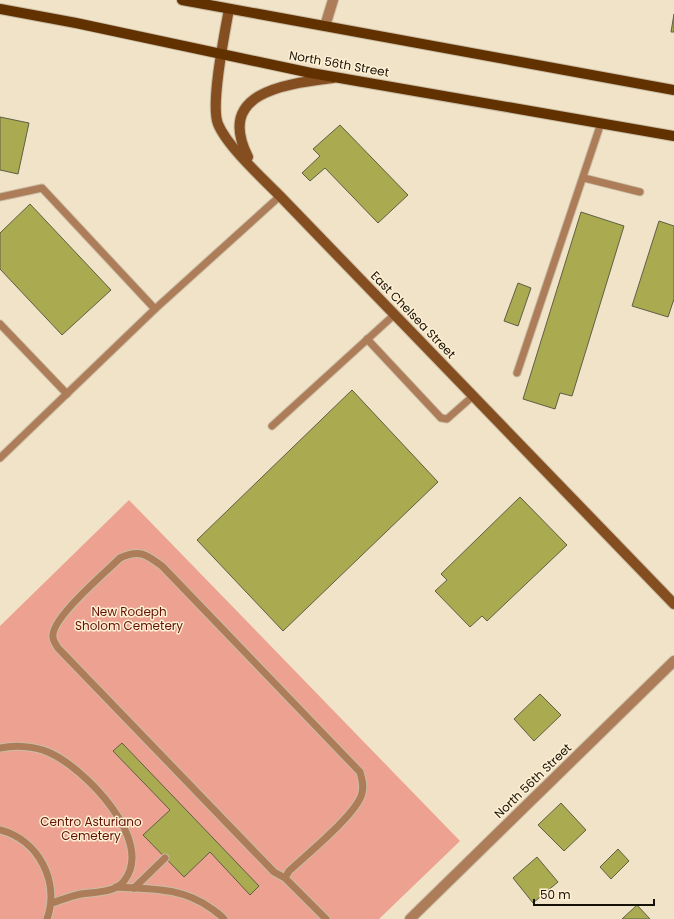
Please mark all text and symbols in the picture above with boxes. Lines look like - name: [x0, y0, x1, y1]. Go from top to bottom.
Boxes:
- street label: North 56th Street: [288, 46, 390, 81]
- street label: East Chelsea Street: [367, 267, 460, 362]
- park label: New Rodeph Sholom Cemetery: [75, 603, 183, 634]
- street label: North 56th Street: [490, 739, 575, 822]
- park label: Centro Asturiano Cemetery: [40, 813, 142, 844]
- scale bar: [534, 881, 654, 907]
- text: 50 m: [540, 886, 571, 903]

